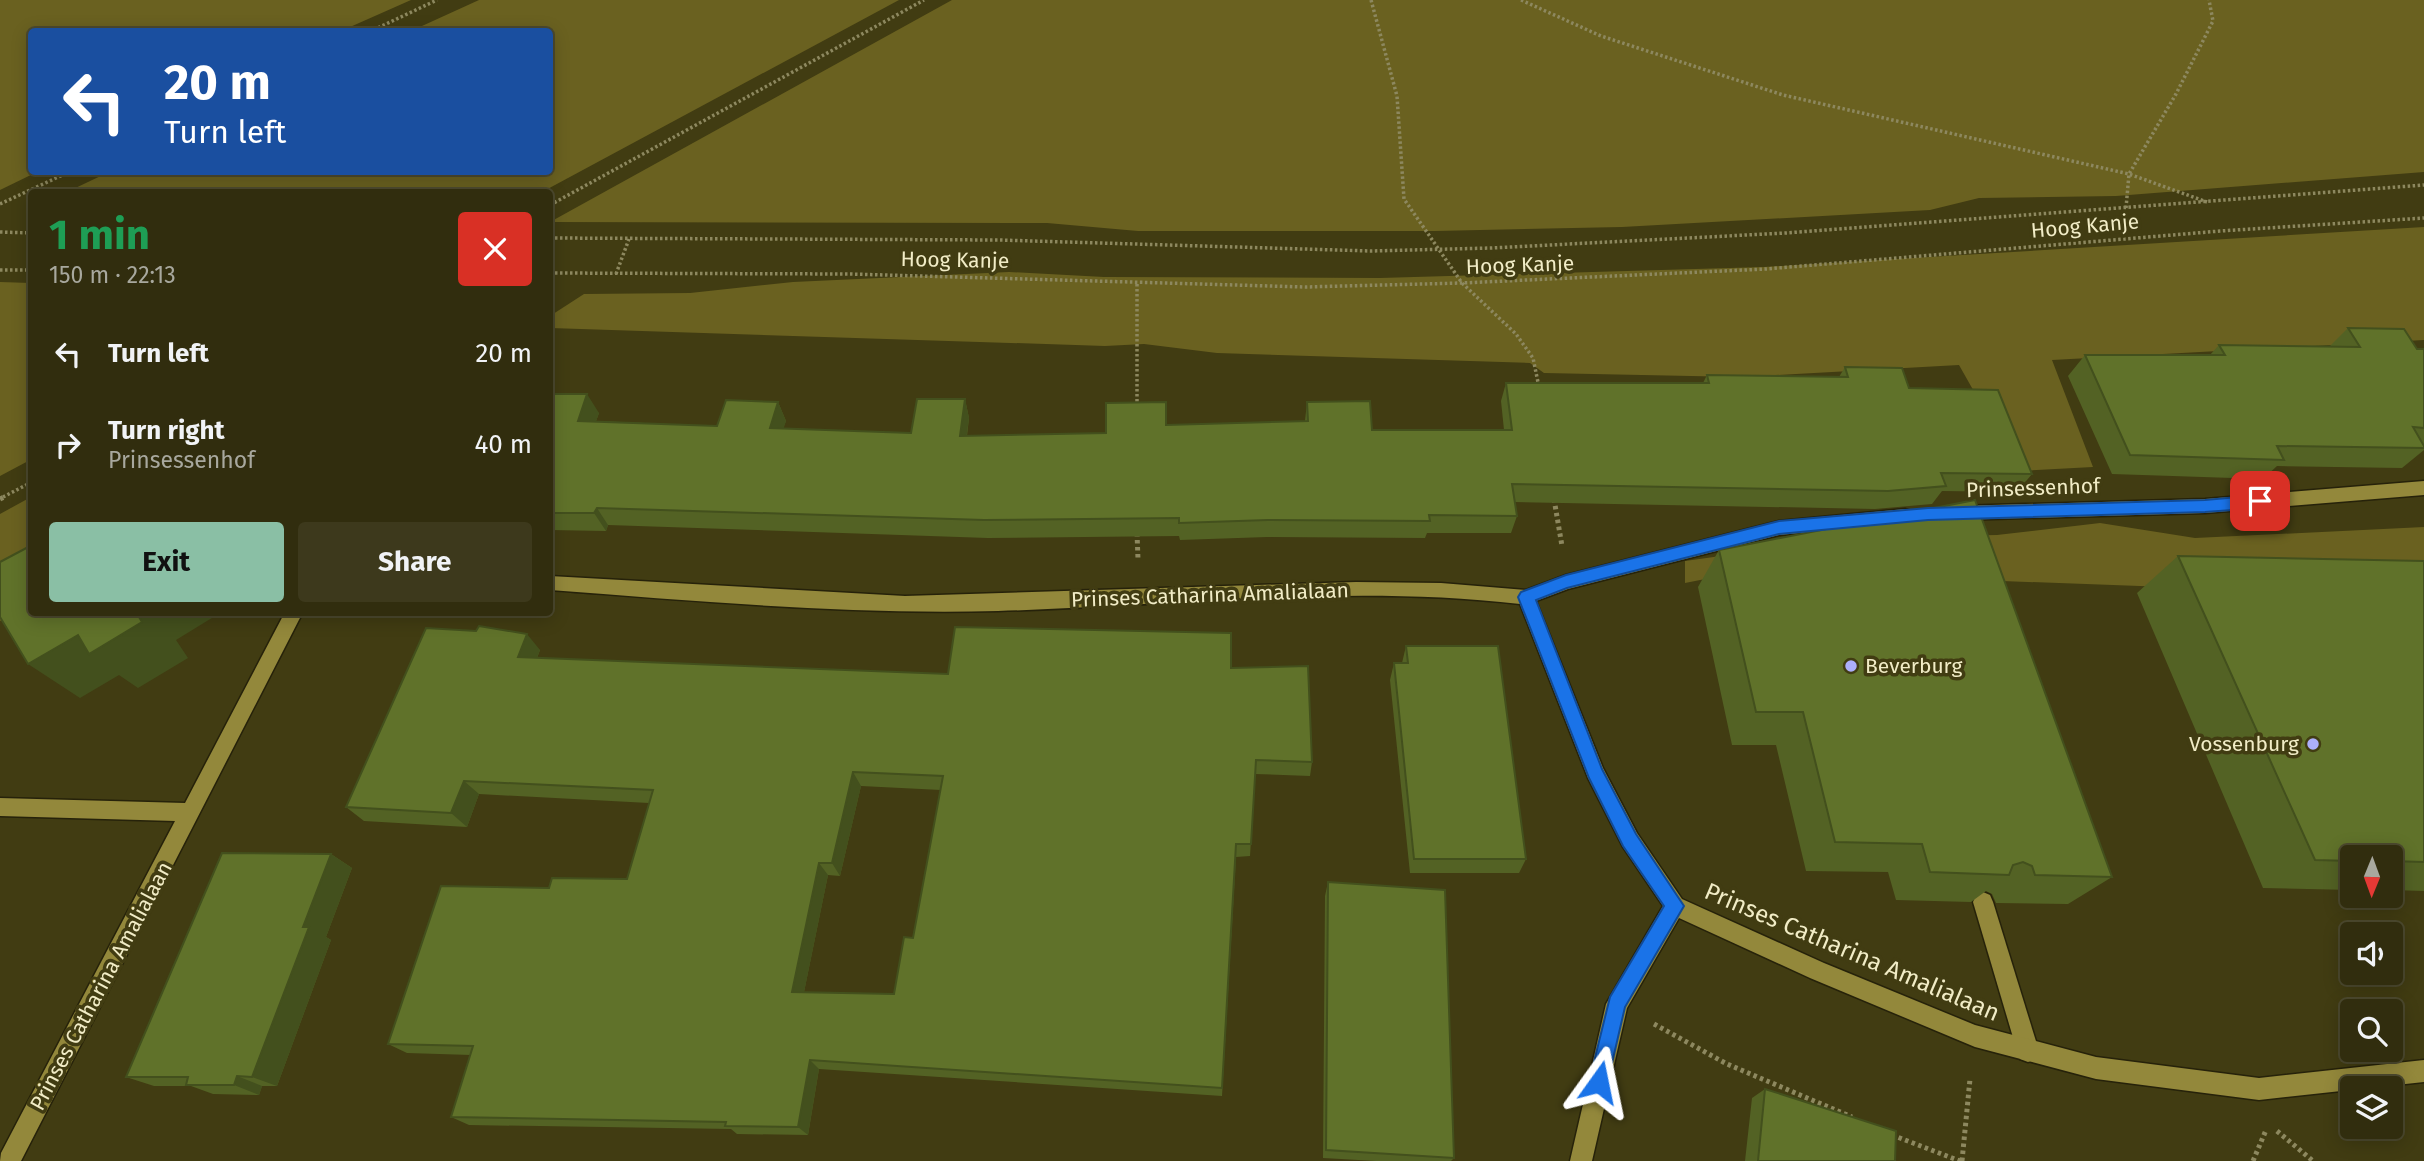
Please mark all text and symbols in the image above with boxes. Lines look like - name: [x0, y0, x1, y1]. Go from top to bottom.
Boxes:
- text: 20 m: [164, 53, 271, 112]
- icon: left: [49, 56, 140, 147]
- text: Turn left: [164, 113, 286, 151]
- street label: Hoog Kanje: [2030, 208, 2140, 244]
- text: 1 min: [49, 210, 150, 260]
- button: close: [458, 212, 532, 286]
- street label: Hoog Kanje: [900, 246, 1010, 274]
- street label: Hoog Kanje: [1465, 250, 1575, 280]
- text: 150 m · 22:13: [49, 261, 176, 289]
- icon: left: [49, 335, 87, 373]
- text: Turn left: [108, 338, 209, 369]
- text: 20 m: [475, 338, 532, 369]
- text: Turn right: [108, 415, 225, 446]
- icon: right: [49, 426, 87, 464]
- text: 40 m: [474, 429, 532, 460]
- text: Prinsessenhof: [108, 446, 255, 474]
- pin: [2230, 471, 2290, 531]
- street label: Prinsessenhof: [1966, 473, 2102, 503]
- icon: arrive: [2241, 482, 2279, 520]
- button: Exit: [49, 522, 284, 602]
- button: Share: [298, 522, 532, 602]
- street label: Prinses Catharina Amalialaan: [1071, 577, 1349, 613]
- place label: Beverburg: [1865, 653, 1962, 679]
- marker: Beverburg: [1843, 658, 1859, 674]
- place label: Vossenburg: [2189, 731, 2299, 757]
- marker: Vossenburg: [2305, 736, 2321, 752]
- north arrow: [2340, 845, 2403, 908]
- map controls: [2340, 845, 2403, 1139]
- street label: Prinses Catharina Amalialaan: [24, 857, 178, 1115]
- street label: Prinses Catharina Amalialaan: [1700, 877, 2004, 1027]
- button: sound: [2340, 922, 2403, 985]
- button: search: [2340, 999, 2403, 1062]
- position arrow: [1562, 1045, 1636, 1119]
- button: layers: [2340, 1076, 2403, 1139]

